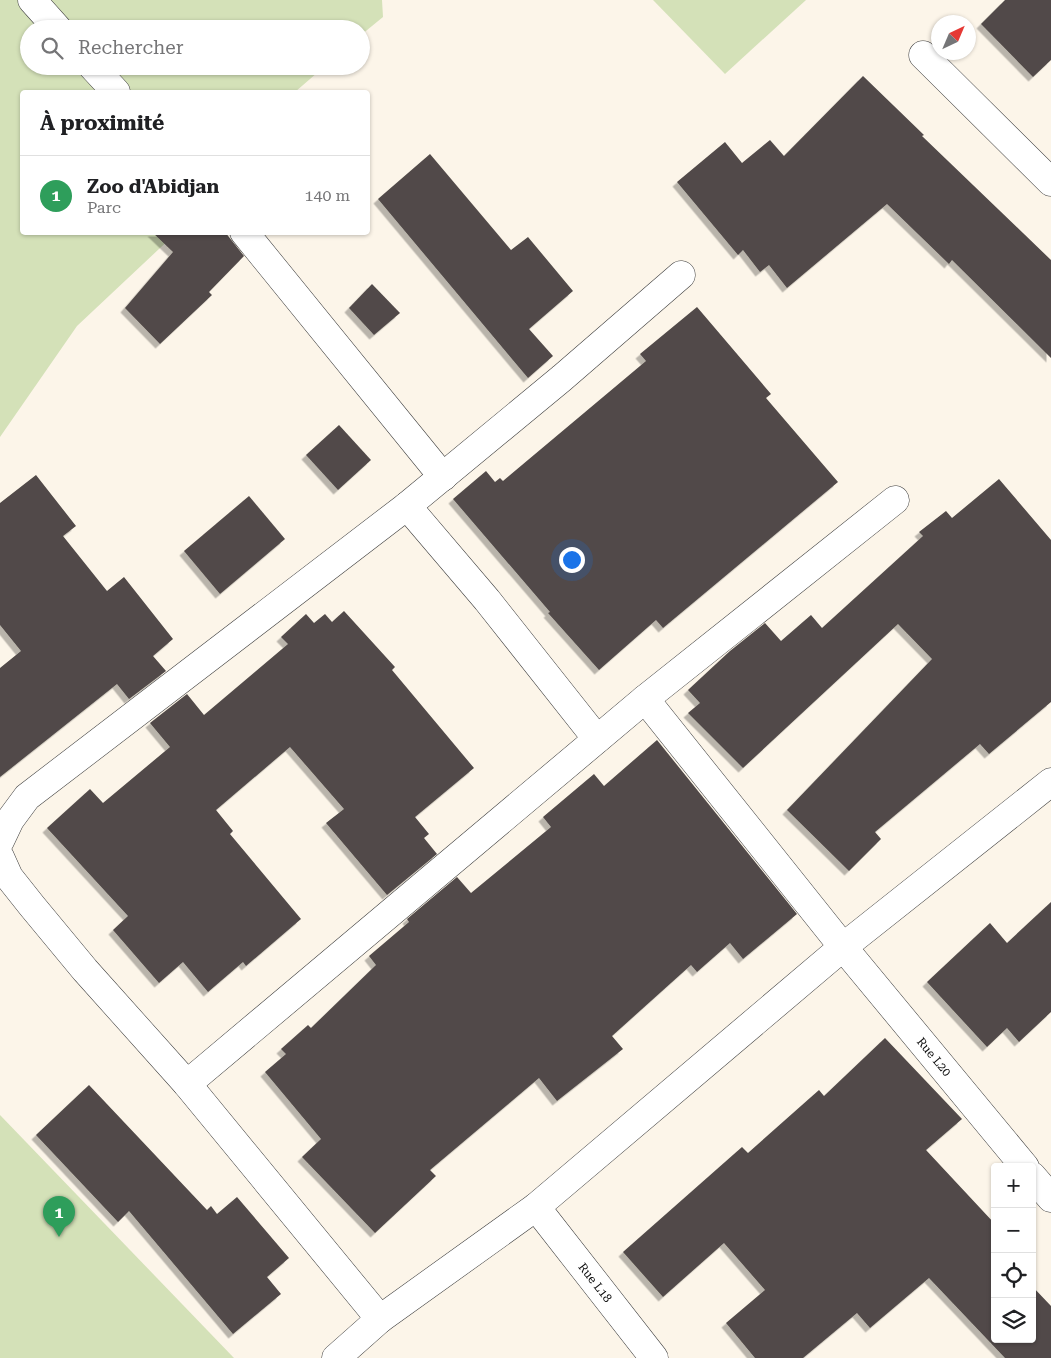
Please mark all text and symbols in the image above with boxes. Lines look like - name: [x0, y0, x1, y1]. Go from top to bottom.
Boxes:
- north arrow: [931, 15, 976, 60]
- search box: [20, 20, 370, 75]
- icon: search: [38, 34, 66, 62]
- text: Rechercher: [78, 36, 184, 59]
- text: À proximité: [40, 111, 164, 135]
- text: Zoo d'Abidjan: [87, 175, 219, 198]
- text: 1: [52, 186, 60, 205]
- text: 140 m: [304, 186, 350, 205]
- text: Parc: [87, 198, 121, 217]
- your location: [559, 547, 585, 573]
- street label: Rue L20: [914, 1035, 954, 1079]
- map controls: [991, 1163, 1036, 1343]
- button: +: [991, 1163, 1036, 1208]
- pin: 1: [43, 1196, 75, 1237]
- button: −: [991, 1208, 1036, 1253]
- button: locate: [991, 1253, 1036, 1298]
- street label: Rue L18: [575, 1260, 615, 1305]
- button: layers: [991, 1298, 1036, 1343]

